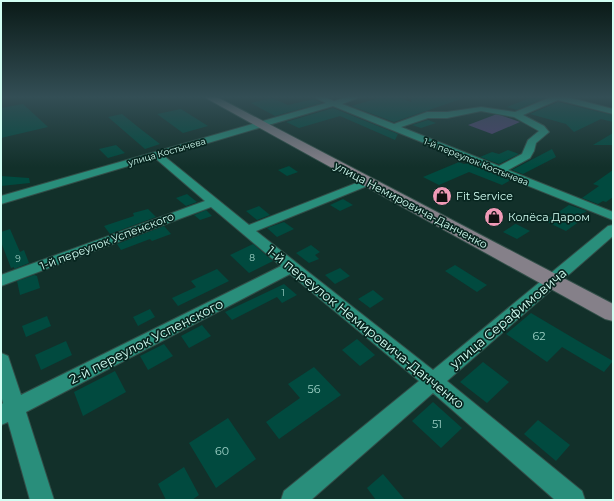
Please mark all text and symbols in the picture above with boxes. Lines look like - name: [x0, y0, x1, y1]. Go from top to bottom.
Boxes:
- street label: улица Костычева: [126, 135, 207, 168]
- street label: 1-й переулок Костычева: [422, 135, 530, 188]
- street label: улица Немировича-Данченко: [331, 158, 490, 252]
- shop icon: Fit Service: [431, 185, 453, 207]
- place label: Fit Service: [456, 189, 513, 203]
- shop icon: Колёса Даром: [483, 206, 505, 228]
- street label: 1-й переулок Успенского: [38, 209, 176, 273]
- place label: Колёса Даром: [508, 210, 590, 224]
- street label: 1-й переулок Немировича-Данченко: [264, 242, 468, 412]
- house number: 8: [249, 252, 255, 263]
- house number: 9: [15, 253, 21, 264]
- street label: улица Серафимовича: [446, 264, 570, 372]
- house number: 1: [281, 287, 285, 298]
- street label: 2-й переулок Успенского: [66, 295, 226, 387]
- house number: 62: [533, 329, 545, 343]
- house number: 56: [308, 382, 321, 396]
- house number: 51: [432, 417, 442, 431]
- house number: 60: [215, 444, 229, 458]

